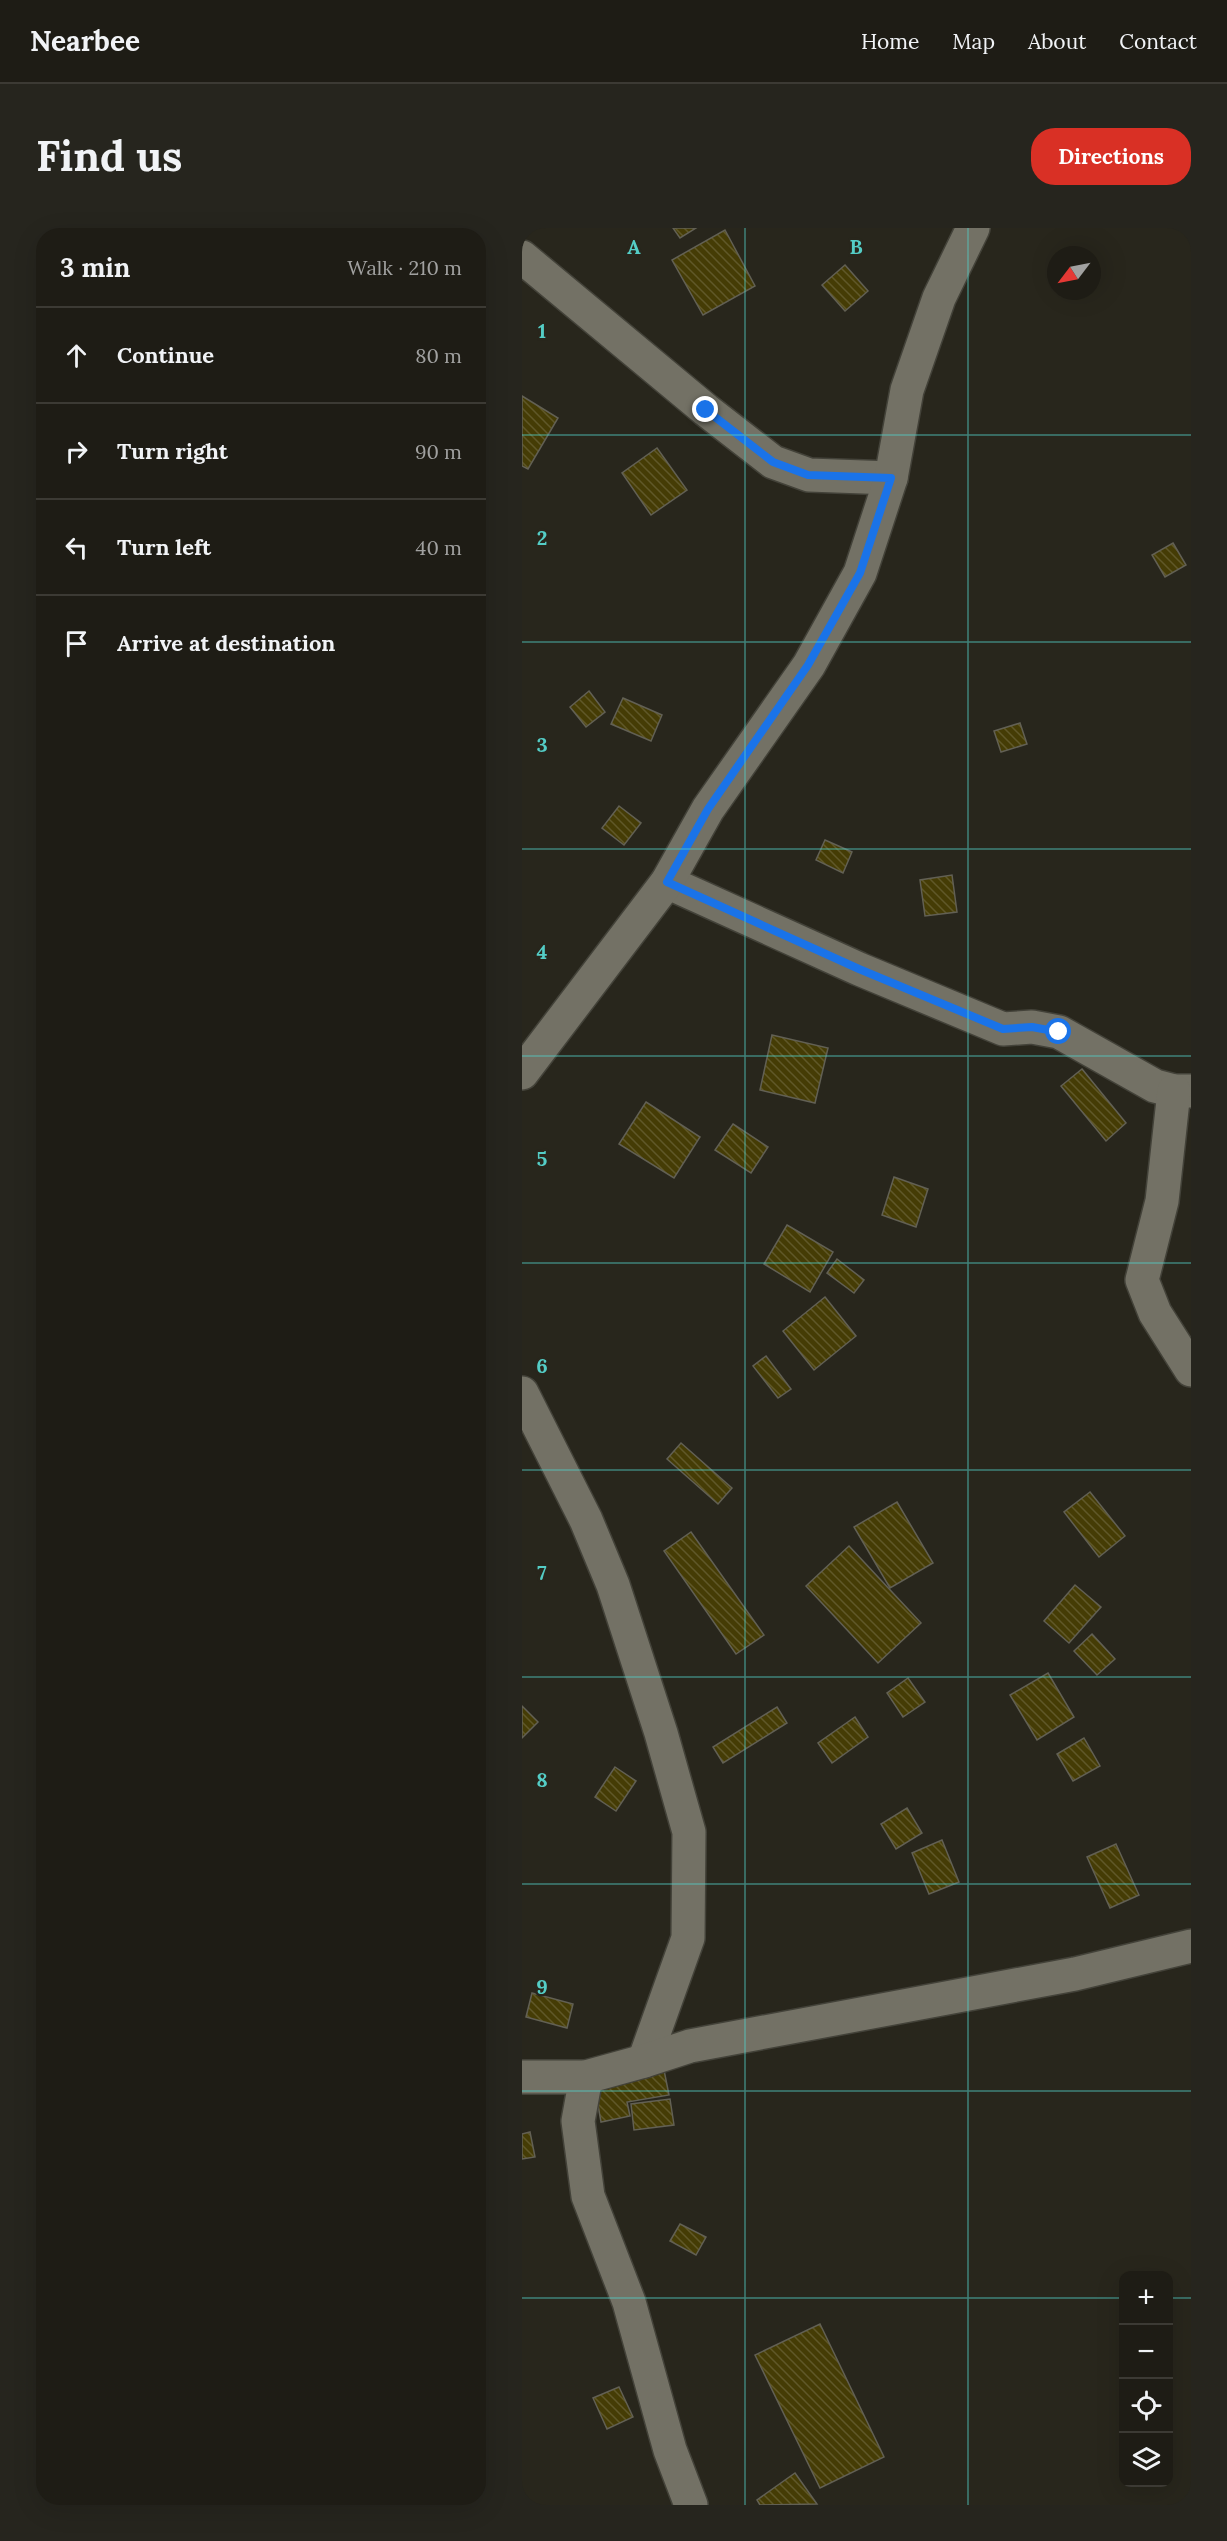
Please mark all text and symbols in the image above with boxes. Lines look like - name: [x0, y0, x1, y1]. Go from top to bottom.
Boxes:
- text: Nearbee: [30, 23, 140, 59]
- text: Home: [861, 28, 919, 55]
- text: Map: [952, 28, 995, 55]
- text: About: [1028, 28, 1086, 55]
- text: Contact: [1119, 28, 1197, 55]
- button: Directions: [1031, 128, 1191, 185]
- text: Find us: [36, 129, 182, 183]
- text: A: [627, 234, 641, 259]
- text: B: [849, 234, 863, 259]
- north arrow: [1047, 246, 1101, 300]
- text: 3 min: [60, 251, 130, 284]
- text: Walk · 210 m: [347, 255, 462, 280]
- text: 1: [538, 318, 546, 343]
- icon: ahead: [60, 339, 93, 372]
- text: Continue: [117, 341, 214, 369]
- text: 80 m: [415, 343, 462, 368]
- route end: [692, 396, 718, 422]
- icon: right: [60, 435, 93, 468]
- text: Turn right: [117, 437, 228, 465]
- text: 90 m: [415, 439, 462, 464]
- text: 2: [537, 525, 547, 550]
- icon: left: [60, 531, 93, 564]
- text: Turn left: [117, 533, 211, 561]
- text: 40 m: [416, 535, 462, 560]
- icon: arrive: [60, 627, 93, 660]
- text: Arrive at destination: [117, 629, 335, 657]
- text: 3: [536, 732, 548, 757]
- text: 4: [537, 939, 548, 964]
- route start: [1045, 1018, 1071, 1044]
- text: 5: [537, 1146, 548, 1171]
- text: 6: [536, 1353, 548, 1378]
- text: 7: [537, 1560, 547, 1585]
- text: 8: [536, 1767, 548, 1792]
- text: 9: [536, 1974, 548, 1999]
- map controls: [1119, 2271, 1173, 2487]
- button: +: [1119, 2271, 1173, 2325]
- button: −: [1119, 2325, 1173, 2379]
- button: locate: [1119, 2379, 1173, 2433]
- button: layers: [1119, 2433, 1173, 2487]

